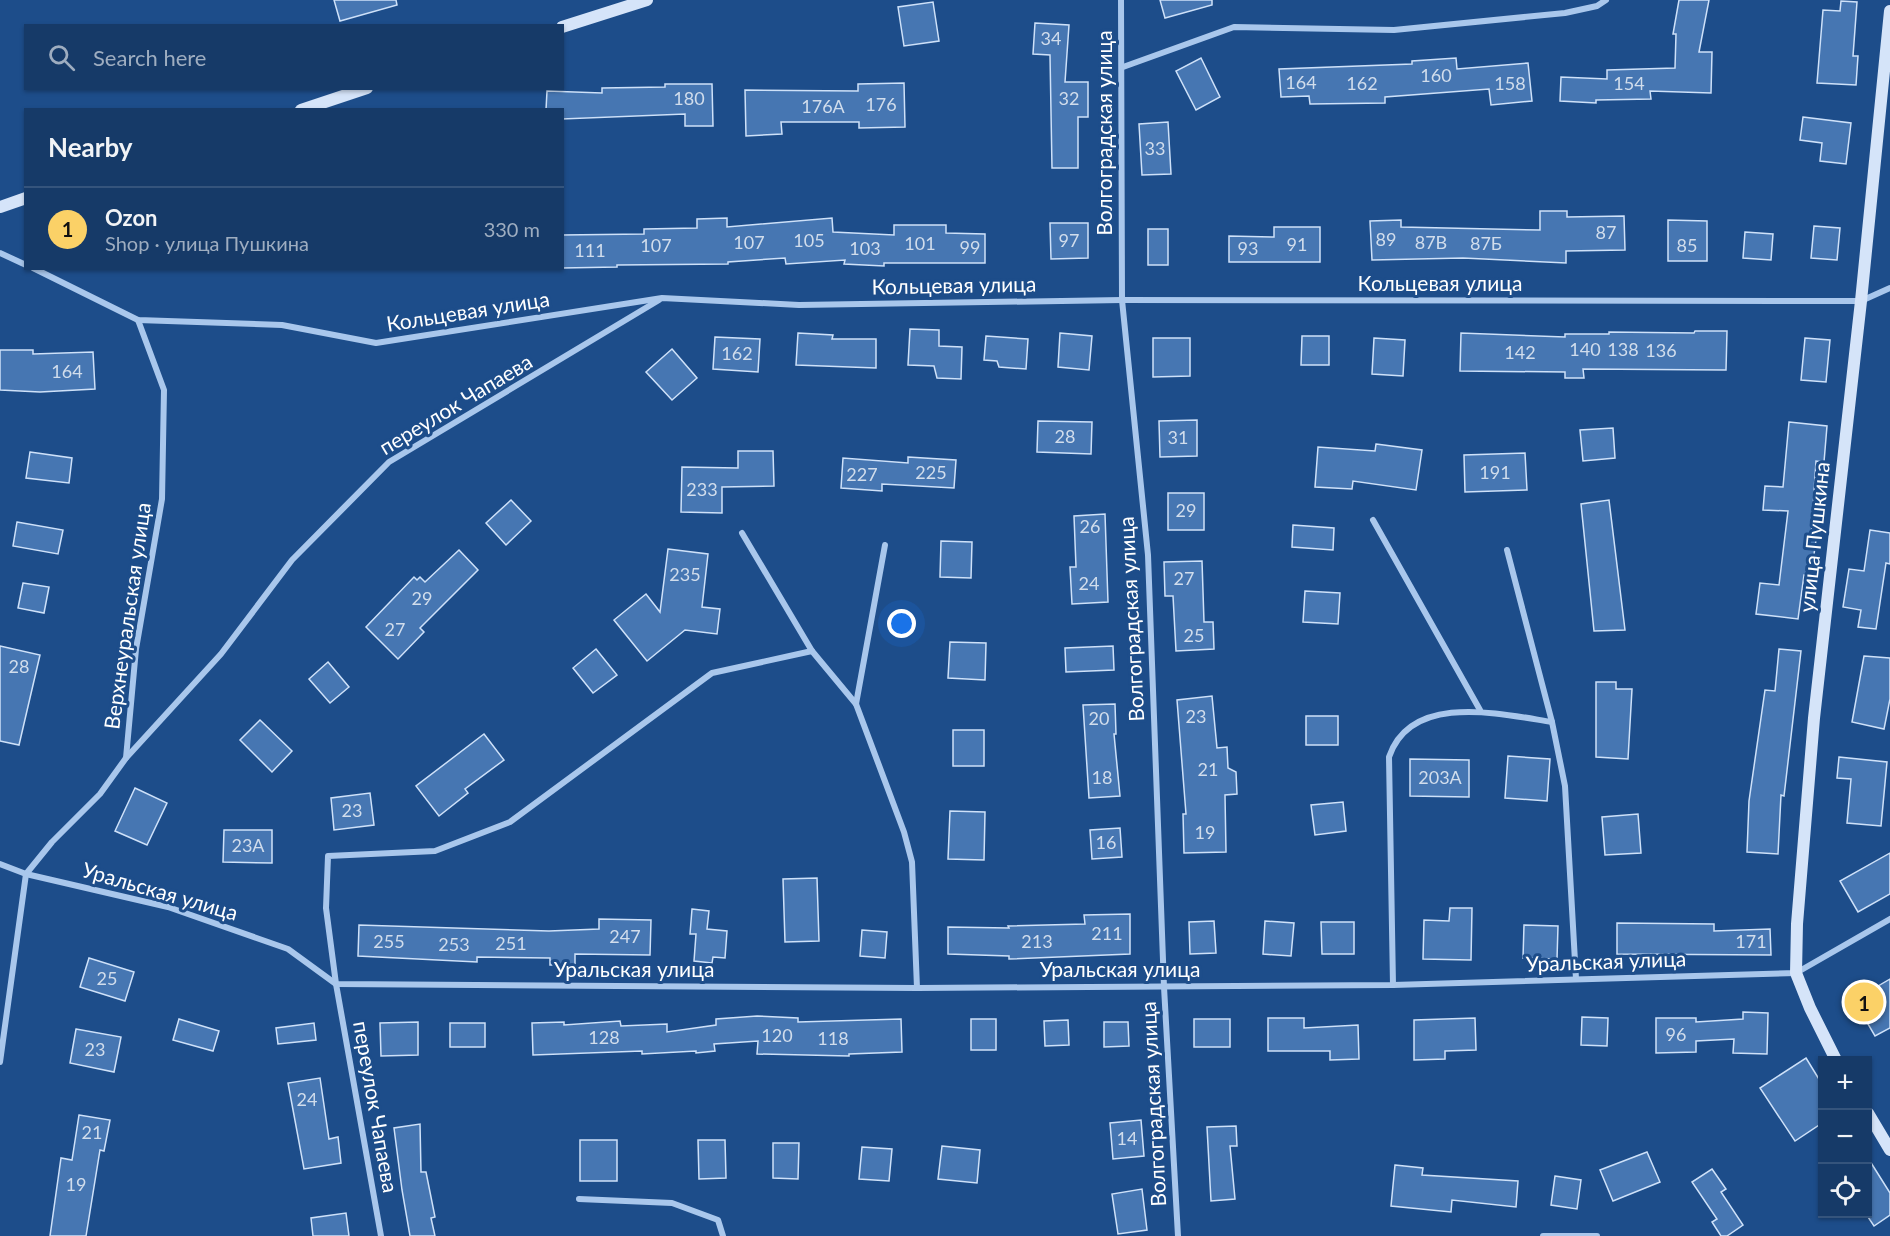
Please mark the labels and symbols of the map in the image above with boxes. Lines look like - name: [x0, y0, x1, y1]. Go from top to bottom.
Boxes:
- house number: 34: [1041, 27, 1061, 49]
- street label: Волгоградская улица: [1091, 30, 1116, 236]
- house number: 160: [1420, 64, 1452, 86]
- house number: 164: [1285, 71, 1317, 93]
- house number: 162: [1346, 72, 1378, 94]
- house number: 158: [1494, 72, 1526, 94]
- house number: 154: [1613, 72, 1645, 94]
- house number: 180: [673, 87, 705, 109]
- house number: 32: [1059, 87, 1079, 109]
- house number: 176: [865, 93, 897, 115]
- house number: 176А: [801, 95, 846, 117]
- house number: 33: [1145, 137, 1165, 159]
- house number: 87: [1596, 221, 1616, 243]
- house number: 89: [1376, 228, 1396, 250]
- house number: 105: [793, 229, 825, 251]
- house number: 97: [1059, 229, 1079, 251]
- house number: 107: [733, 231, 765, 253]
- house number: 87В: [1415, 231, 1447, 253]
- house number: 101: [904, 232, 936, 254]
- house number: 87Б: [1470, 232, 1502, 254]
- house number: 91: [1287, 233, 1307, 255]
- house number: 107: [640, 234, 672, 256]
- house number: 85: [1677, 234, 1697, 256]
- house number: 99: [960, 236, 980, 258]
- house number: 103: [849, 237, 881, 259]
- house number: 93: [1238, 237, 1258, 259]
- house number: 111: [574, 239, 606, 261]
- street label: Кольцевая улица: [1358, 270, 1522, 295]
- street label: Кольцевая улица: [871, 271, 1037, 298]
- street label: Кольцевая улица: [384, 285, 551, 336]
- house number: 140: [1569, 338, 1601, 360]
- house number: 138: [1607, 338, 1639, 360]
- house number: 136: [1645, 339, 1677, 361]
- house number: 142: [1504, 341, 1536, 363]
- house number: 162: [721, 342, 753, 364]
- street label: переулок Чапаева: [374, 348, 536, 459]
- house number: 164: [51, 360, 83, 382]
- house number: 28: [1055, 425, 1075, 447]
- house number: 31: [1168, 426, 1188, 448]
- street label: улица Пушкина: [1793, 460, 1834, 613]
- house number: 225: [915, 461, 947, 483]
- house number: 191: [1479, 461, 1511, 483]
- house number: 227: [846, 463, 878, 485]
- house number: 233: [686, 478, 718, 500]
- house number: 29: [1176, 499, 1196, 521]
- street label: Верхнеуральская улица: [98, 501, 155, 731]
- house number: 26: [1080, 515, 1100, 537]
- street label: Волгоградская улица: [1113, 516, 1148, 722]
- house number: 235: [669, 563, 701, 585]
- house number: 27: [1174, 567, 1194, 589]
- house number: 24: [1079, 572, 1099, 594]
- house number: 29: [412, 587, 432, 609]
- your location: [887, 609, 916, 638]
- house number: 27: [385, 618, 405, 640]
- house number: 25: [1184, 624, 1204, 646]
- house number: 28: [9, 655, 29, 677]
- house number: 23: [1186, 705, 1206, 727]
- house number: 20: [1089, 707, 1109, 729]
- house number: 21: [1198, 758, 1218, 780]
- house number: 18: [1092, 766, 1112, 788]
- house number: 203А: [1418, 766, 1463, 788]
- house number: 23: [342, 799, 362, 821]
- house number: 19: [1195, 821, 1215, 843]
- house number: 16: [1096, 831, 1116, 853]
- house number: 23А: [231, 834, 265, 856]
- street label: Уральская улица: [80, 856, 241, 925]
- house number: 211: [1091, 922, 1123, 944]
- house number: 247: [609, 925, 641, 947]
- house number: 255: [373, 930, 405, 952]
- house number: 213: [1021, 930, 1053, 952]
- house number: 171: [1735, 930, 1767, 952]
- house number: 251: [495, 932, 527, 954]
- house number: 253: [438, 933, 470, 955]
- street label: Уральская улица: [1525, 945, 1687, 976]
- street label: Уральская улица: [554, 956, 714, 981]
- street label: Уральская улица: [1040, 956, 1200, 981]
- house number: 25: [97, 967, 117, 989]
- pin: 1: [1844, 980, 1884, 1024]
- street label: Волгоградская улица: [1135, 1001, 1170, 1207]
- street label: переулок Чапаева: [349, 1019, 404, 1195]
- house number: 96: [1666, 1023, 1686, 1045]
- house number: 120: [761, 1024, 793, 1046]
- house number: 128: [588, 1026, 620, 1048]
- house number: 118: [817, 1027, 849, 1049]
- house number: 23: [85, 1038, 105, 1060]
- house number: 24: [297, 1088, 317, 1110]
- house number: 21: [82, 1121, 102, 1143]
- house number: 14: [1117, 1127, 1137, 1149]
- house number: 19: [66, 1173, 86, 1195]

